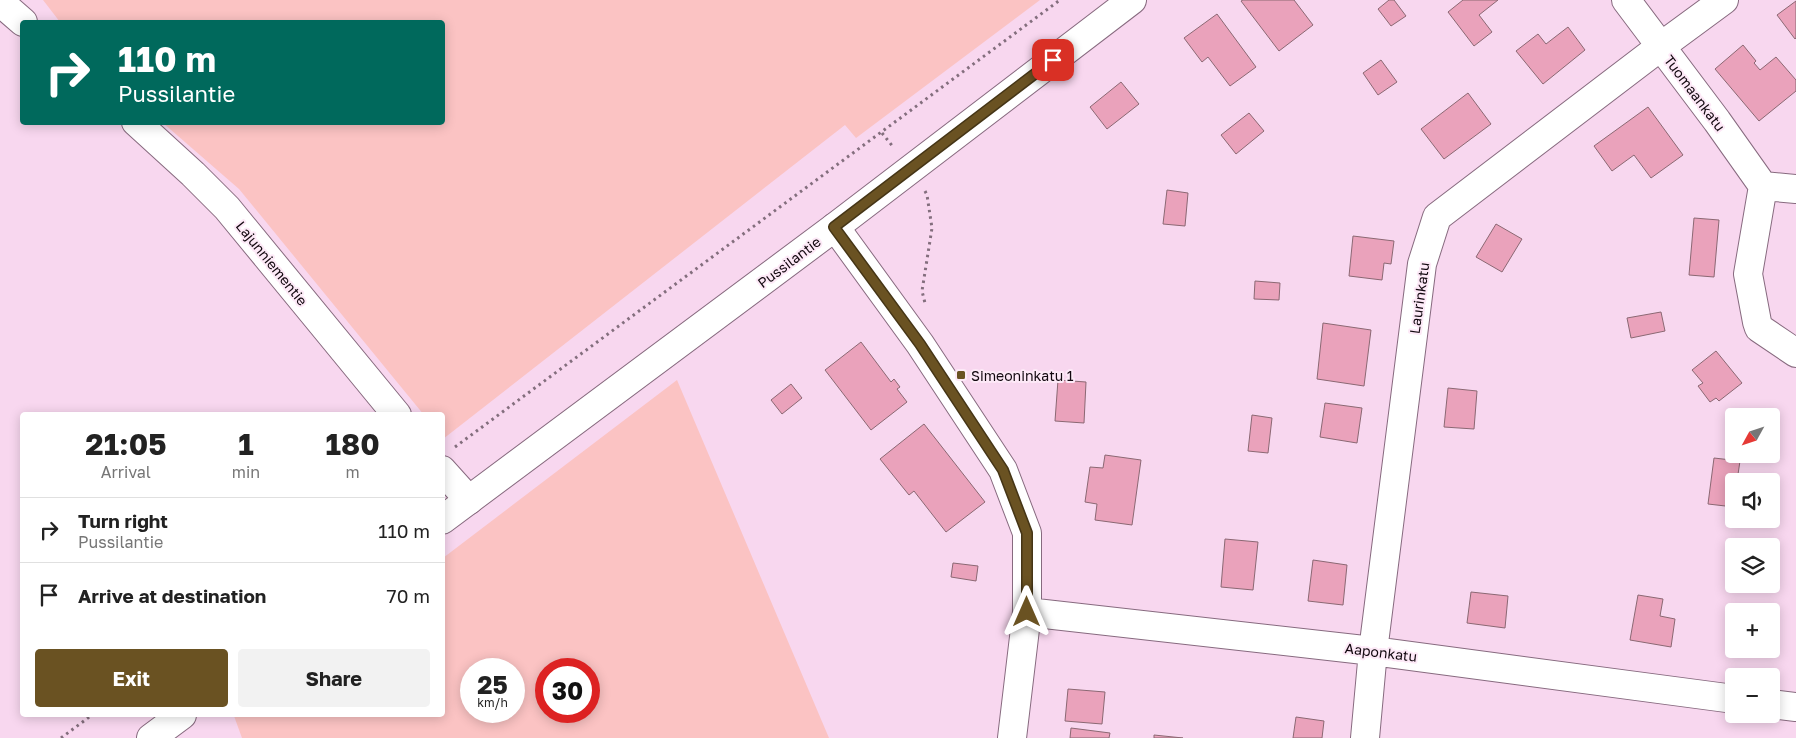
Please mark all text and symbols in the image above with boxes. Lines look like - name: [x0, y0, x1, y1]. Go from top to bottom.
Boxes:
- text: 110 m: [118, 38, 216, 80]
- pin: [1032, 39, 1074, 81]
- icon: right: [35, 40, 100, 105]
- icon: arrive: [1039, 46, 1067, 74]
- street label: Tuomaankatu: [1661, 52, 1729, 134]
- text: Pussilantie: [118, 80, 235, 107]
- street label: Lajunniementie: [233, 217, 311, 309]
- street label: Pussilantie: [754, 233, 824, 291]
- street label: Laurinkatu: [1406, 261, 1432, 335]
- place label: Simeoninkatu 1: [971, 367, 1074, 384]
- marker: Simeoninkatu 1: [955, 369, 967, 381]
- north arrow: [1725, 408, 1780, 462]
- map controls: [1725, 408, 1780, 723]
- text: 21:05: [85, 426, 167, 462]
- text: 1: [238, 426, 254, 462]
- text: 180: [325, 426, 380, 462]
- text: Arrival: [101, 462, 151, 482]
- text: min: [232, 462, 260, 482]
- text: m: [345, 462, 360, 482]
- button: sound: [1725, 473, 1780, 528]
- text: Turn right: [78, 509, 168, 532]
- icon: right: [35, 516, 63, 544]
- text: 110 m: [378, 519, 430, 542]
- text: Pussilantie: [78, 532, 163, 552]
- button: layers: [1725, 538, 1780, 593]
- icon: arrive: [35, 581, 63, 609]
- text: Arrive at destination: [78, 584, 266, 607]
- text: 70 m: [387, 584, 430, 607]
- position arrow: [1000, 585, 1052, 637]
- button: +: [1725, 603, 1780, 658]
- street label: Aaponkatu: [1344, 639, 1418, 665]
- button: Exit: [35, 649, 228, 707]
- button: Share: [238, 649, 430, 707]
- speed limit sign: 30: [535, 658, 600, 723]
- button: −: [1725, 668, 1780, 723]
- text: 25: [477, 669, 508, 700]
- text: km/h: [477, 695, 508, 710]

